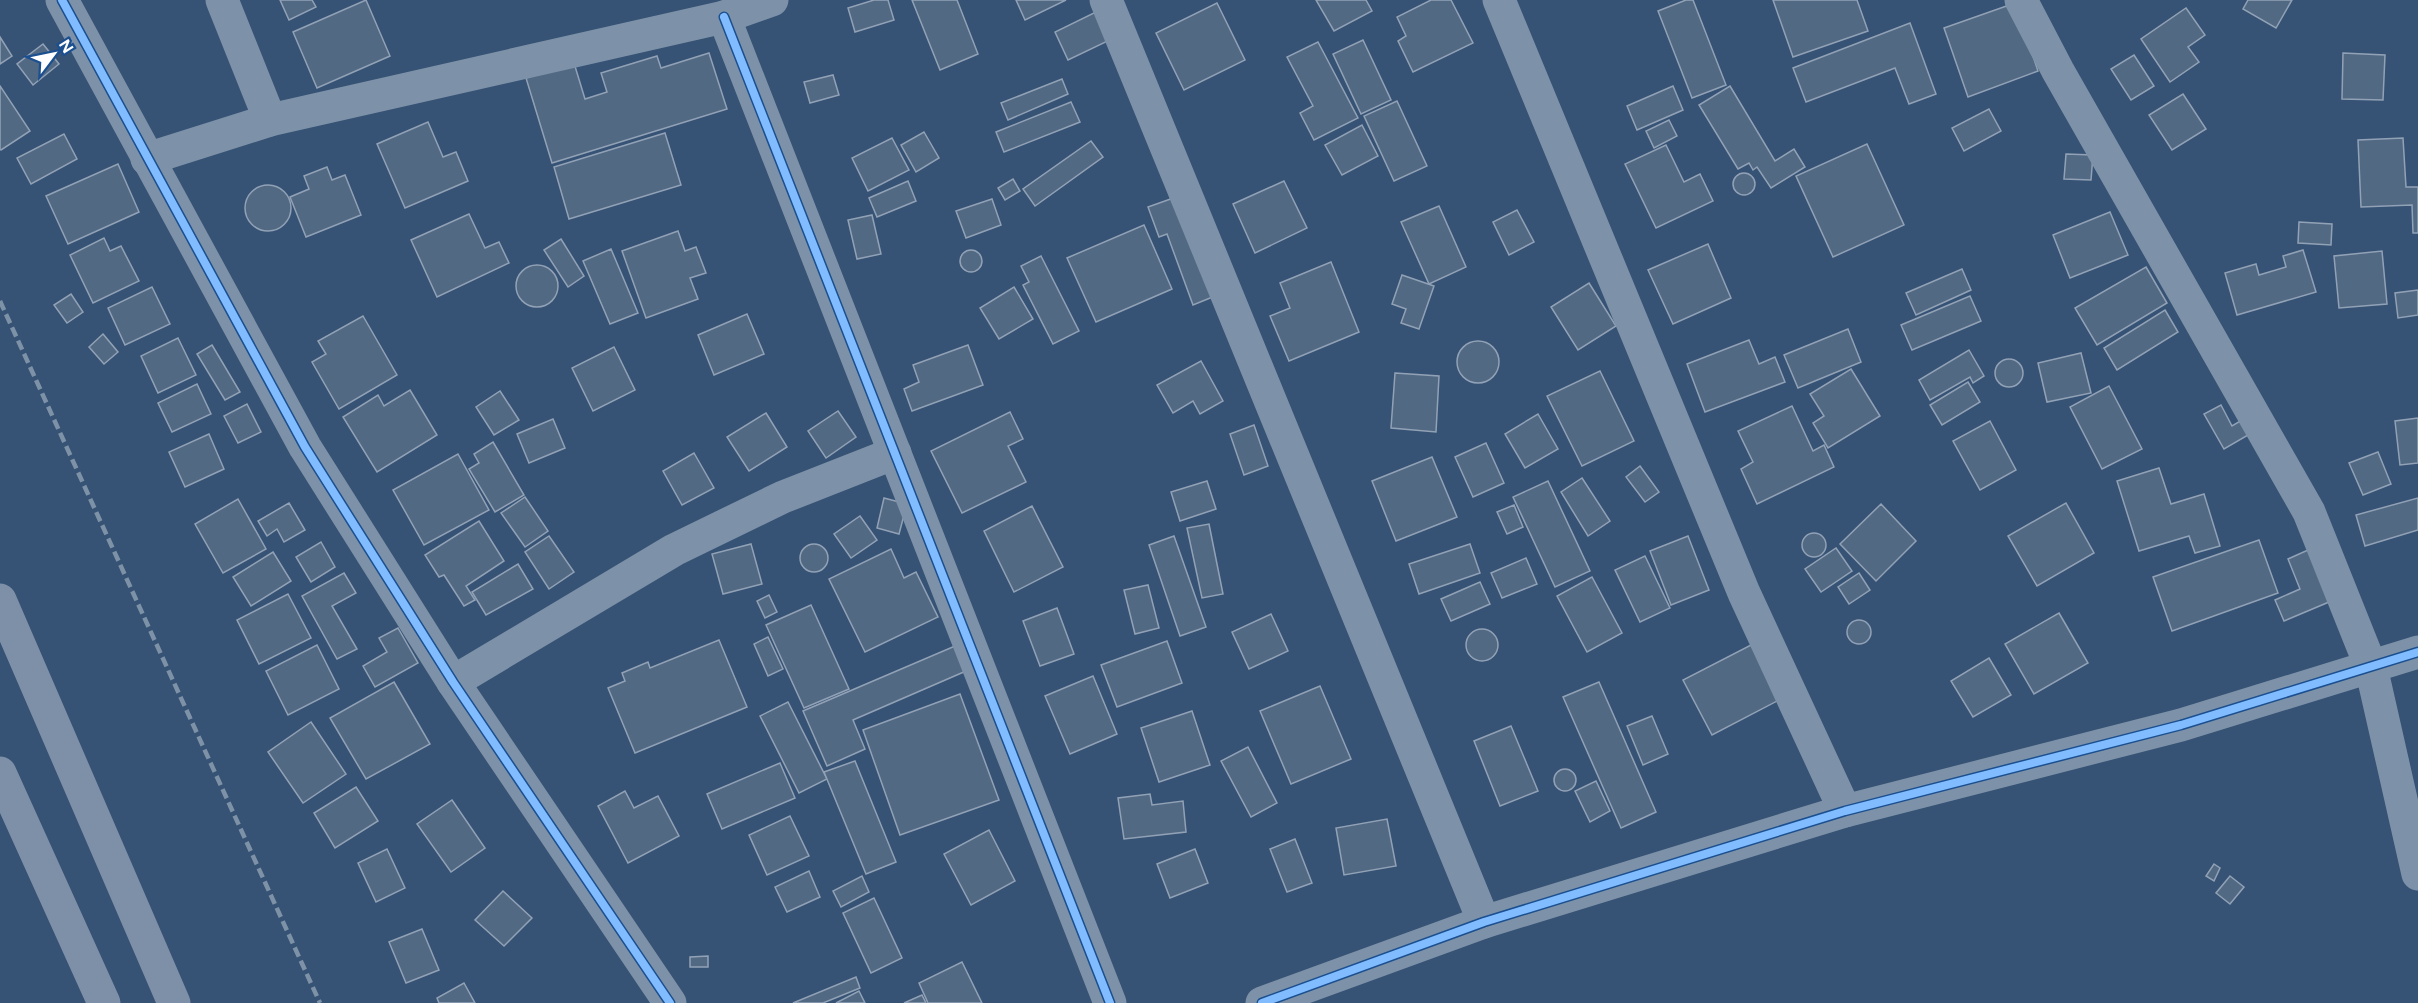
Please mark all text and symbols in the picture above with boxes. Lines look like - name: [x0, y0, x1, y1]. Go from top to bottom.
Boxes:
- north arrow: [24, 24, 84, 84]
- text: N: [55, 36, 78, 57]

